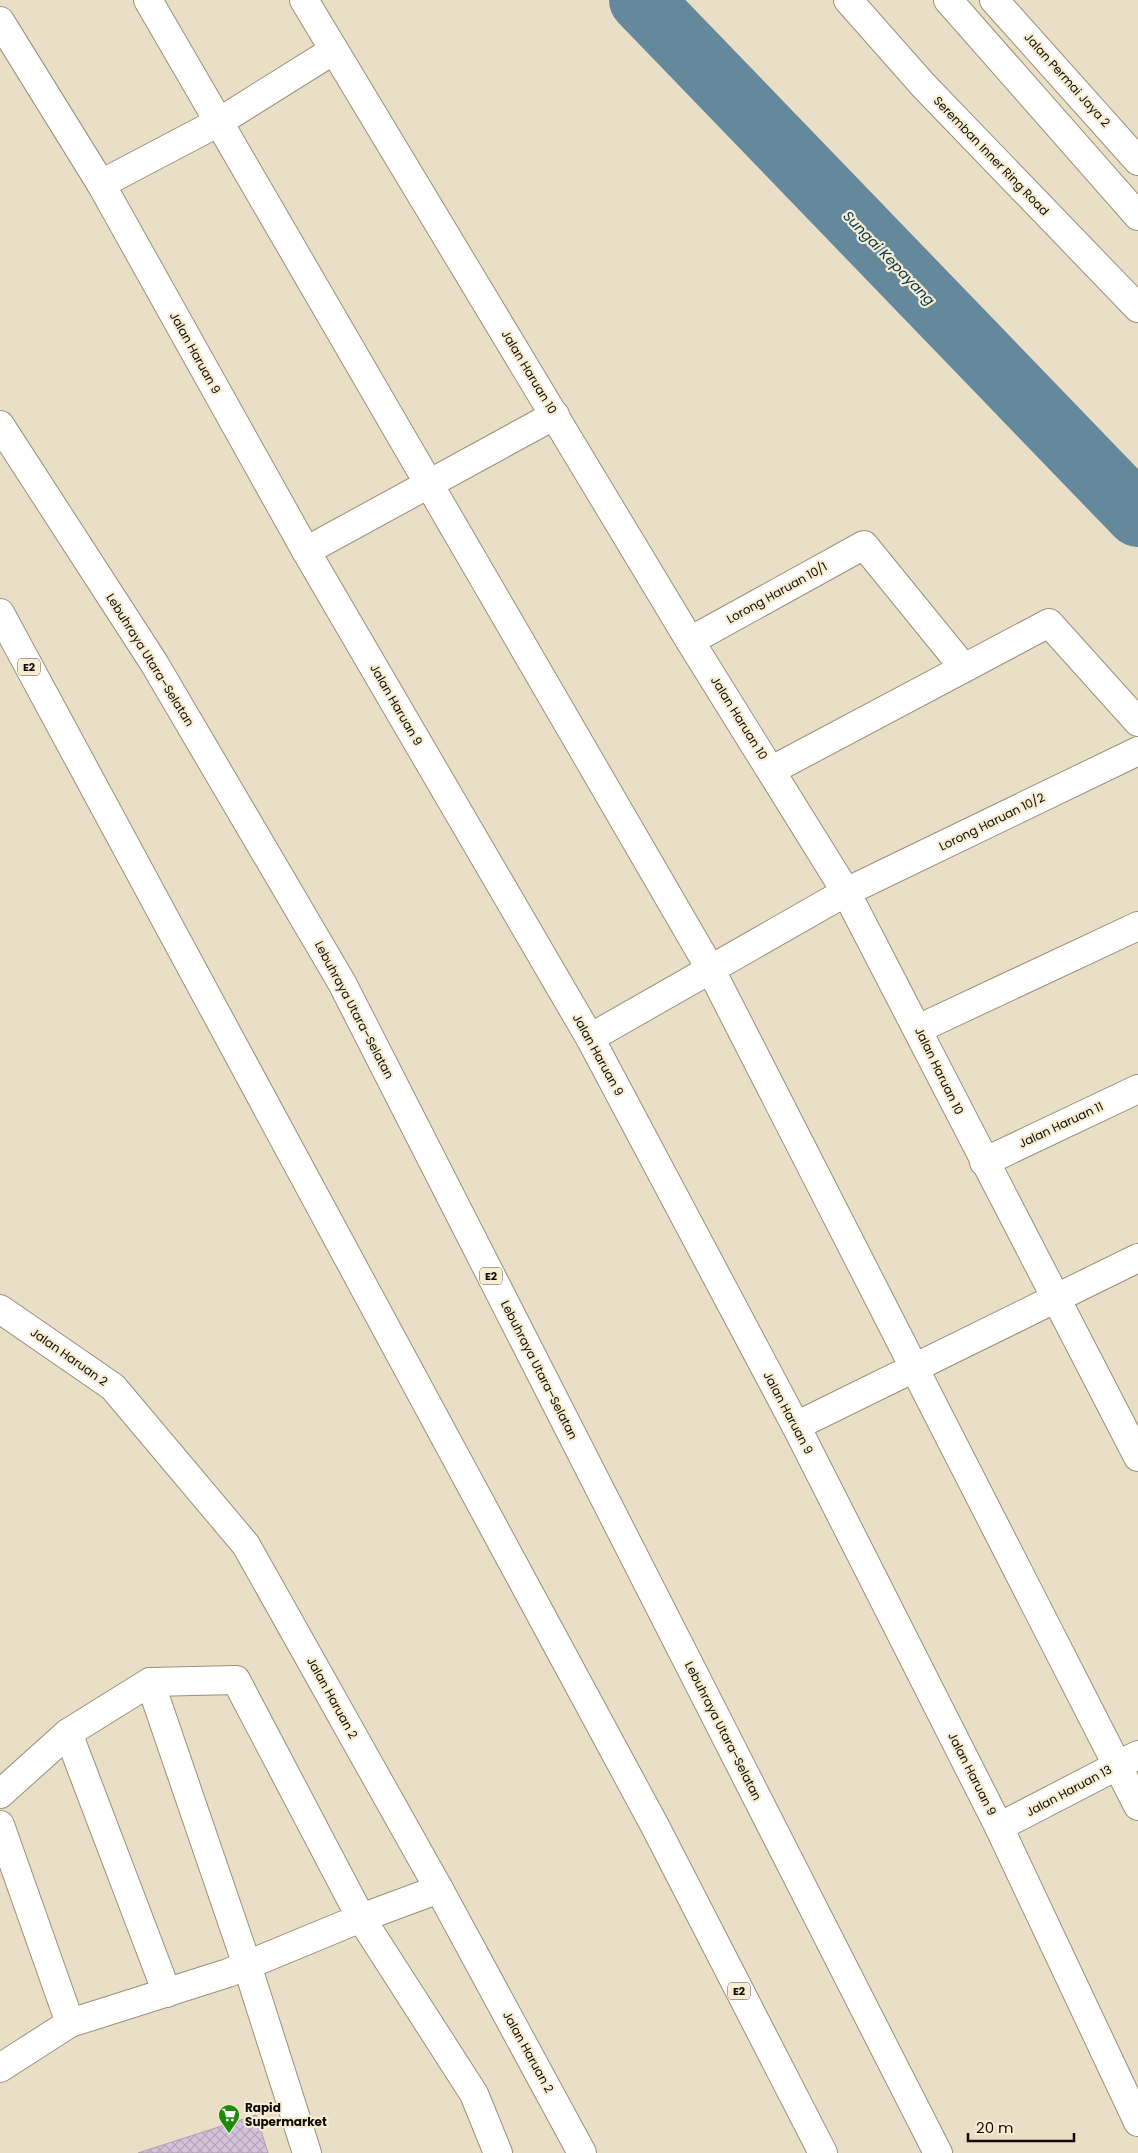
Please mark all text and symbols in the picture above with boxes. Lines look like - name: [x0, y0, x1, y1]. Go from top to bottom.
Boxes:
- street label: Jalan Permai Jaya 2: [1020, 29, 1114, 131]
- street label: Seremban Inner Ring Road: [930, 92, 1053, 219]
- water label: Sungai Kepayang: [839, 206, 940, 310]
- street label: Jalan Haruan 9: [166, 309, 225, 397]
- street label: Jalan Haruan 10: [498, 326, 561, 417]
- street label: Lorong Haruan 10/1: [723, 558, 830, 627]
- street label: Lebuhraya Utara–Selatan: [102, 590, 198, 729]
- road number: E2: [18, 659, 40, 676]
- street label: Jalan Haruan 9: [366, 661, 427, 749]
- street label: Jalan Haruan 10: [707, 673, 772, 763]
- street label: Lorong Haruan 10/2: [936, 789, 1048, 855]
- street label: Lebuhraya Utara–Selatan: [311, 938, 398, 1082]
- street label: Jalan Haruan 9: [569, 1011, 628, 1099]
- street label: Jalan Haruan 10: [911, 1024, 968, 1117]
- street label: Jalan Haruan 11: [1016, 1097, 1106, 1152]
- road number: E2: [480, 1268, 502, 1284]
- street label: Lebuhraya Utara–Selatan: [497, 1297, 582, 1442]
- street label: Jalan Haruan 2: [27, 1324, 111, 1390]
- street label: Jalan Haruan 9: [759, 1368, 817, 1457]
- street label: Jalan Haruan 2: [303, 1654, 362, 1742]
- street label: Lebuhraya Utara–Selatan: [681, 1658, 766, 1803]
- street label: Jalan Haruan 9: [944, 1729, 1001, 1818]
- street label: Jalan Haruan 13: [1023, 1761, 1115, 1820]
- road number: E2: [728, 1982, 750, 2000]
- street label: Jalan Haruan 2: [499, 2008, 558, 2096]
- place label: Rapid Supermarket: [245, 2099, 327, 2130]
- supermarket icon: Rapid Supermarket: [217, 2103, 241, 2134]
- scale bar: [968, 2110, 1074, 2142]
- text: 20 m: [976, 2117, 1014, 2138]

